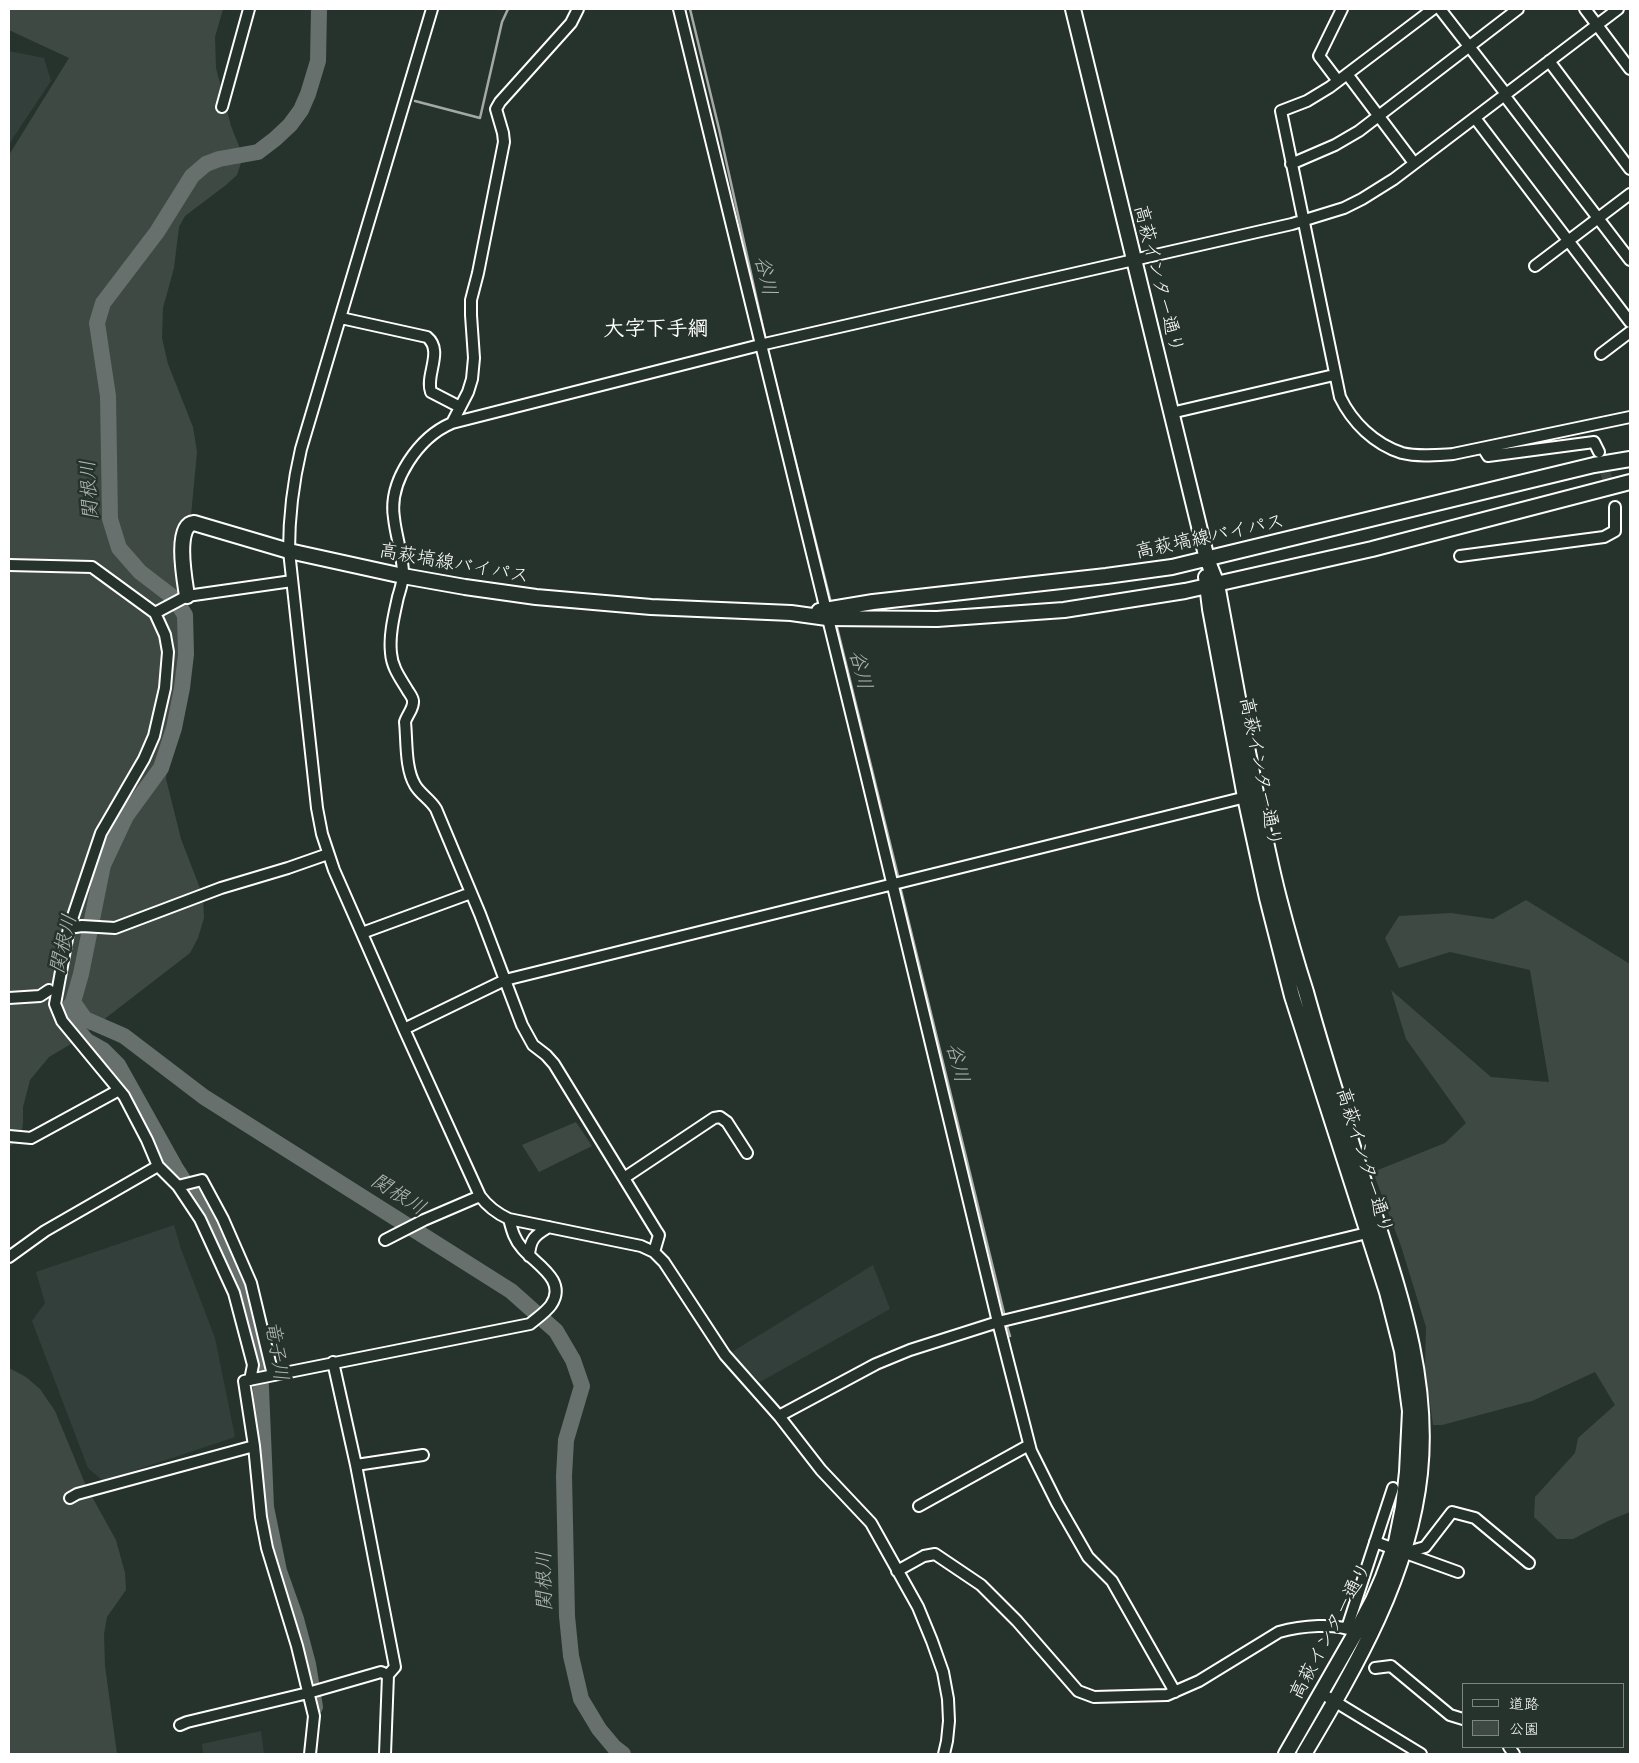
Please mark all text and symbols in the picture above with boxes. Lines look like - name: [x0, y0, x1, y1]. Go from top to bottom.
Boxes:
- street label: 高萩インター通り: [1129, 202, 1187, 356]
- water label: 谷川: [749, 254, 781, 298]
- district label: 大字下手綱: [604, 316, 708, 342]
- water label: 関根川: [76, 459, 104, 521]
- street label: 高萩塙線バイパス: [1133, 510, 1287, 564]
- street label: 高萩塙線バイパス: [377, 540, 531, 588]
- water label: 谷川: [844, 648, 876, 692]
- street label: 高萩インター通り: [1234, 695, 1286, 849]
- water label: 関根川: [46, 912, 82, 976]
- water label: 谷川: [941, 1041, 973, 1085]
- street label: 高萩インター通り: [1331, 1085, 1397, 1237]
- water label: 関根川: [366, 1169, 430, 1221]
- water label: 竜子川: [259, 1319, 293, 1383]
- water label: 関根川: [532, 1551, 558, 1611]
- street label: 高萩インター通り: [1285, 1559, 1377, 1703]
- legend: [1462, 1683, 1624, 1748]
- text: 道路: [1509, 1693, 1539, 1714]
- text: 公園: [1509, 1718, 1539, 1739]

